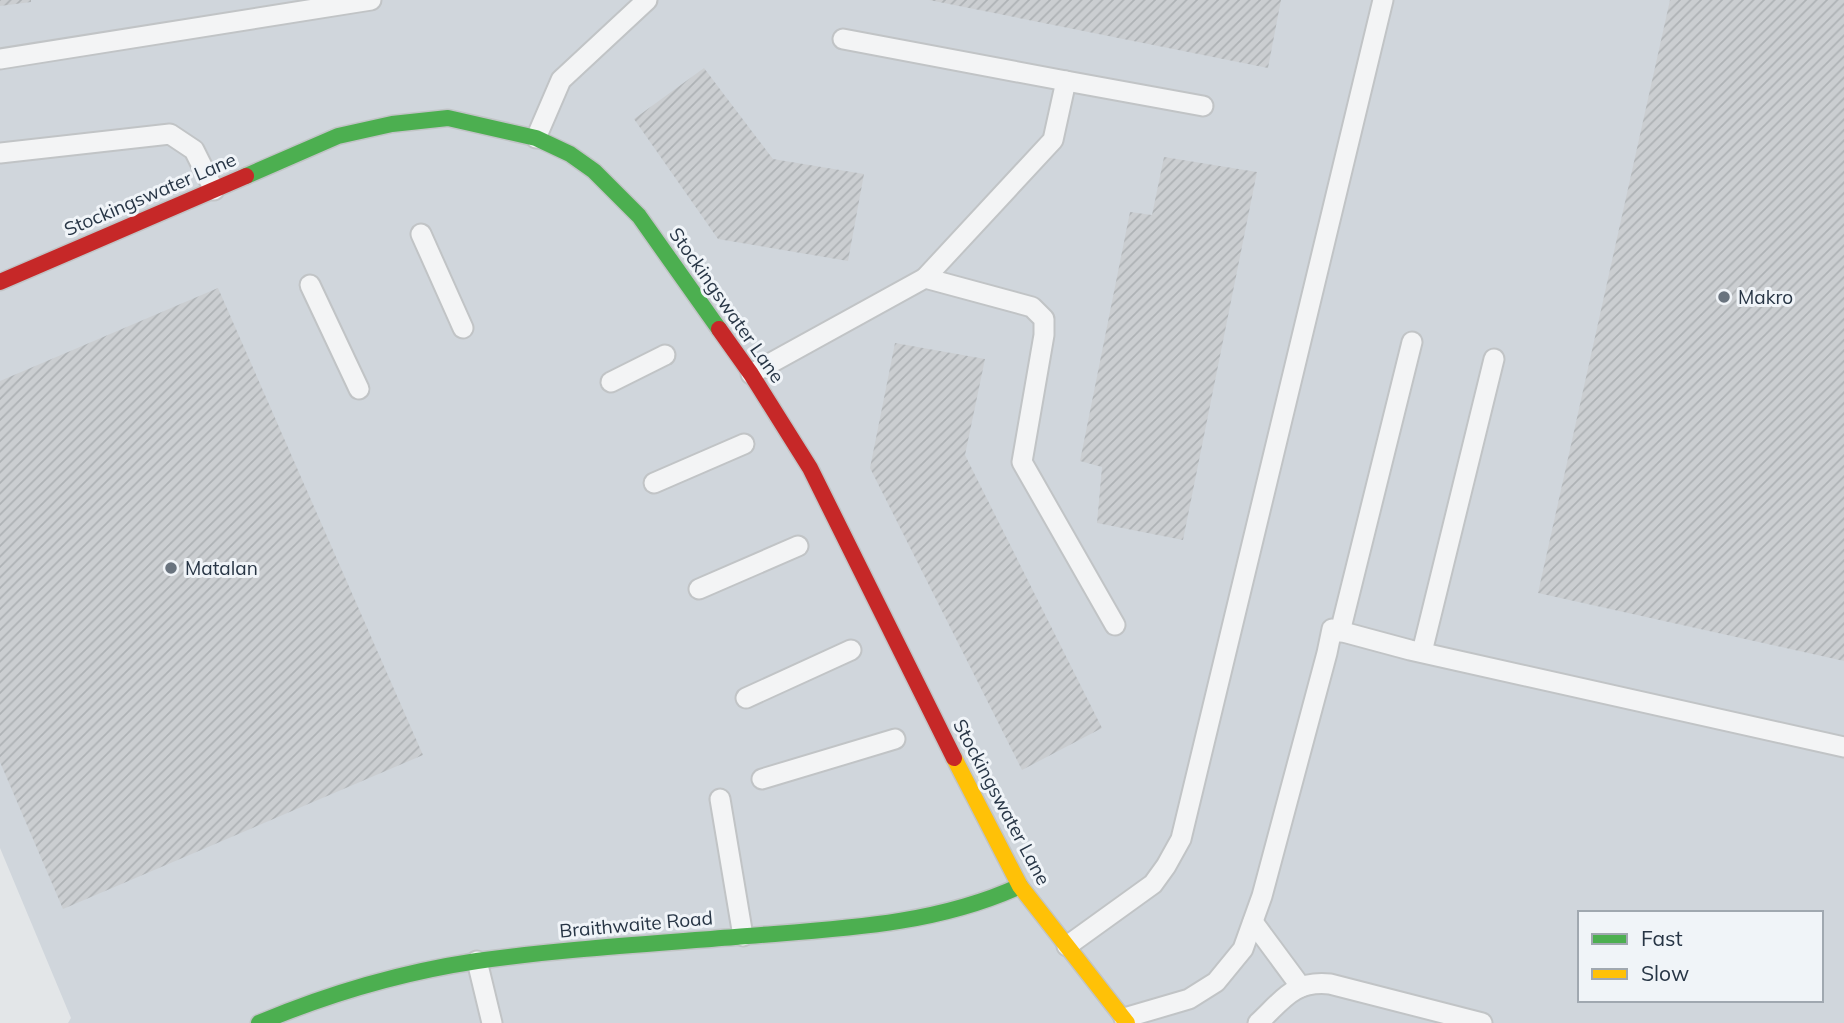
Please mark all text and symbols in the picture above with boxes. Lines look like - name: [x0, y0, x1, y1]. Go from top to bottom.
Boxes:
- street label: Stockingswater Lane: [60, 147, 240, 241]
- street label: Stockingswater Lane: [664, 223, 790, 387]
- place label: Makro: [1738, 285, 1793, 309]
- marker: Makro: [1716, 289, 1732, 305]
- place label: Matalan: [185, 556, 258, 580]
- marker: Matalan: [163, 560, 179, 576]
- street label: Stockingswater Lane: [948, 715, 1056, 889]
- street label: Braithwaite Road: [558, 905, 714, 943]
- legend: [1578, 911, 1823, 1002]
- text: Fast: [1641, 925, 1683, 951]
- text: Slow: [1641, 960, 1689, 986]

